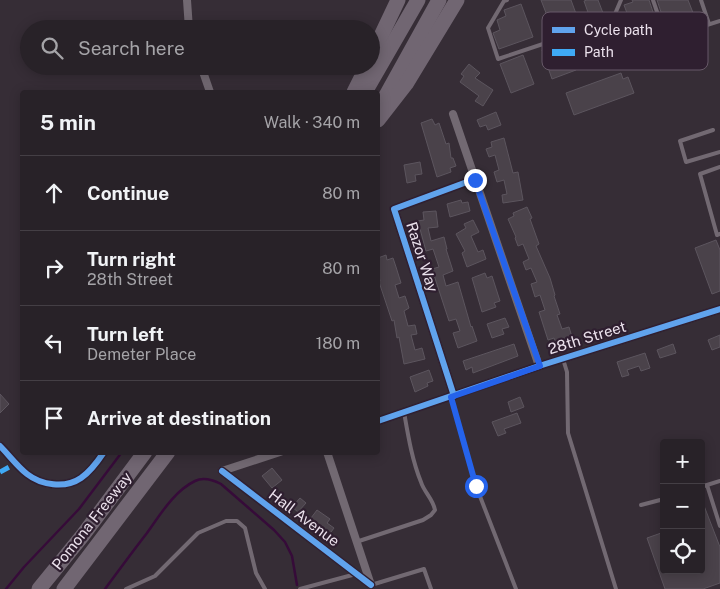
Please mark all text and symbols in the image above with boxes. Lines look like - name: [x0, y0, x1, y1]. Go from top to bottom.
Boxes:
- legend: [542, 12, 708, 70]
- search box: [20, 20, 380, 75]
- text: Cycle path: [584, 22, 653, 38]
- icon: search: [38, 34, 66, 62]
- text: Search here: [78, 37, 185, 59]
- text: Path: [584, 44, 614, 60]
- text: 5 min: [40, 110, 96, 135]
- text: Walk · 340 m: [264, 113, 360, 132]
- route end: [464, 169, 487, 192]
- icon: ahead: [40, 179, 68, 207]
- text: Continue: [87, 182, 169, 204]
- text: 80 m: [322, 184, 360, 203]
- street label: Razor Way: [403, 220, 442, 294]
- text: Turn right: [87, 248, 176, 270]
- icon: right: [40, 254, 68, 282]
- text: 80 m: [322, 259, 360, 278]
- text: 28th Street: [87, 270, 173, 289]
- street label: 28th Street: [546, 318, 628, 357]
- text: Turn left: [87, 323, 164, 345]
- icon: left: [40, 329, 68, 357]
- text: 180 m: [316, 334, 360, 353]
- text: Demeter Place: [87, 345, 196, 364]
- icon: arrive: [40, 404, 68, 432]
- text: Arrive at destination: [87, 407, 271, 429]
- map controls: [660, 439, 705, 574]
- button: +: [660, 439, 705, 484]
- street label: Pomona Freeway: [48, 469, 135, 573]
- route start: [465, 475, 488, 498]
- button: −: [660, 484, 705, 529]
- street label: Hall Avenue: [266, 486, 343, 550]
- button: locate: [660, 529, 705, 574]

